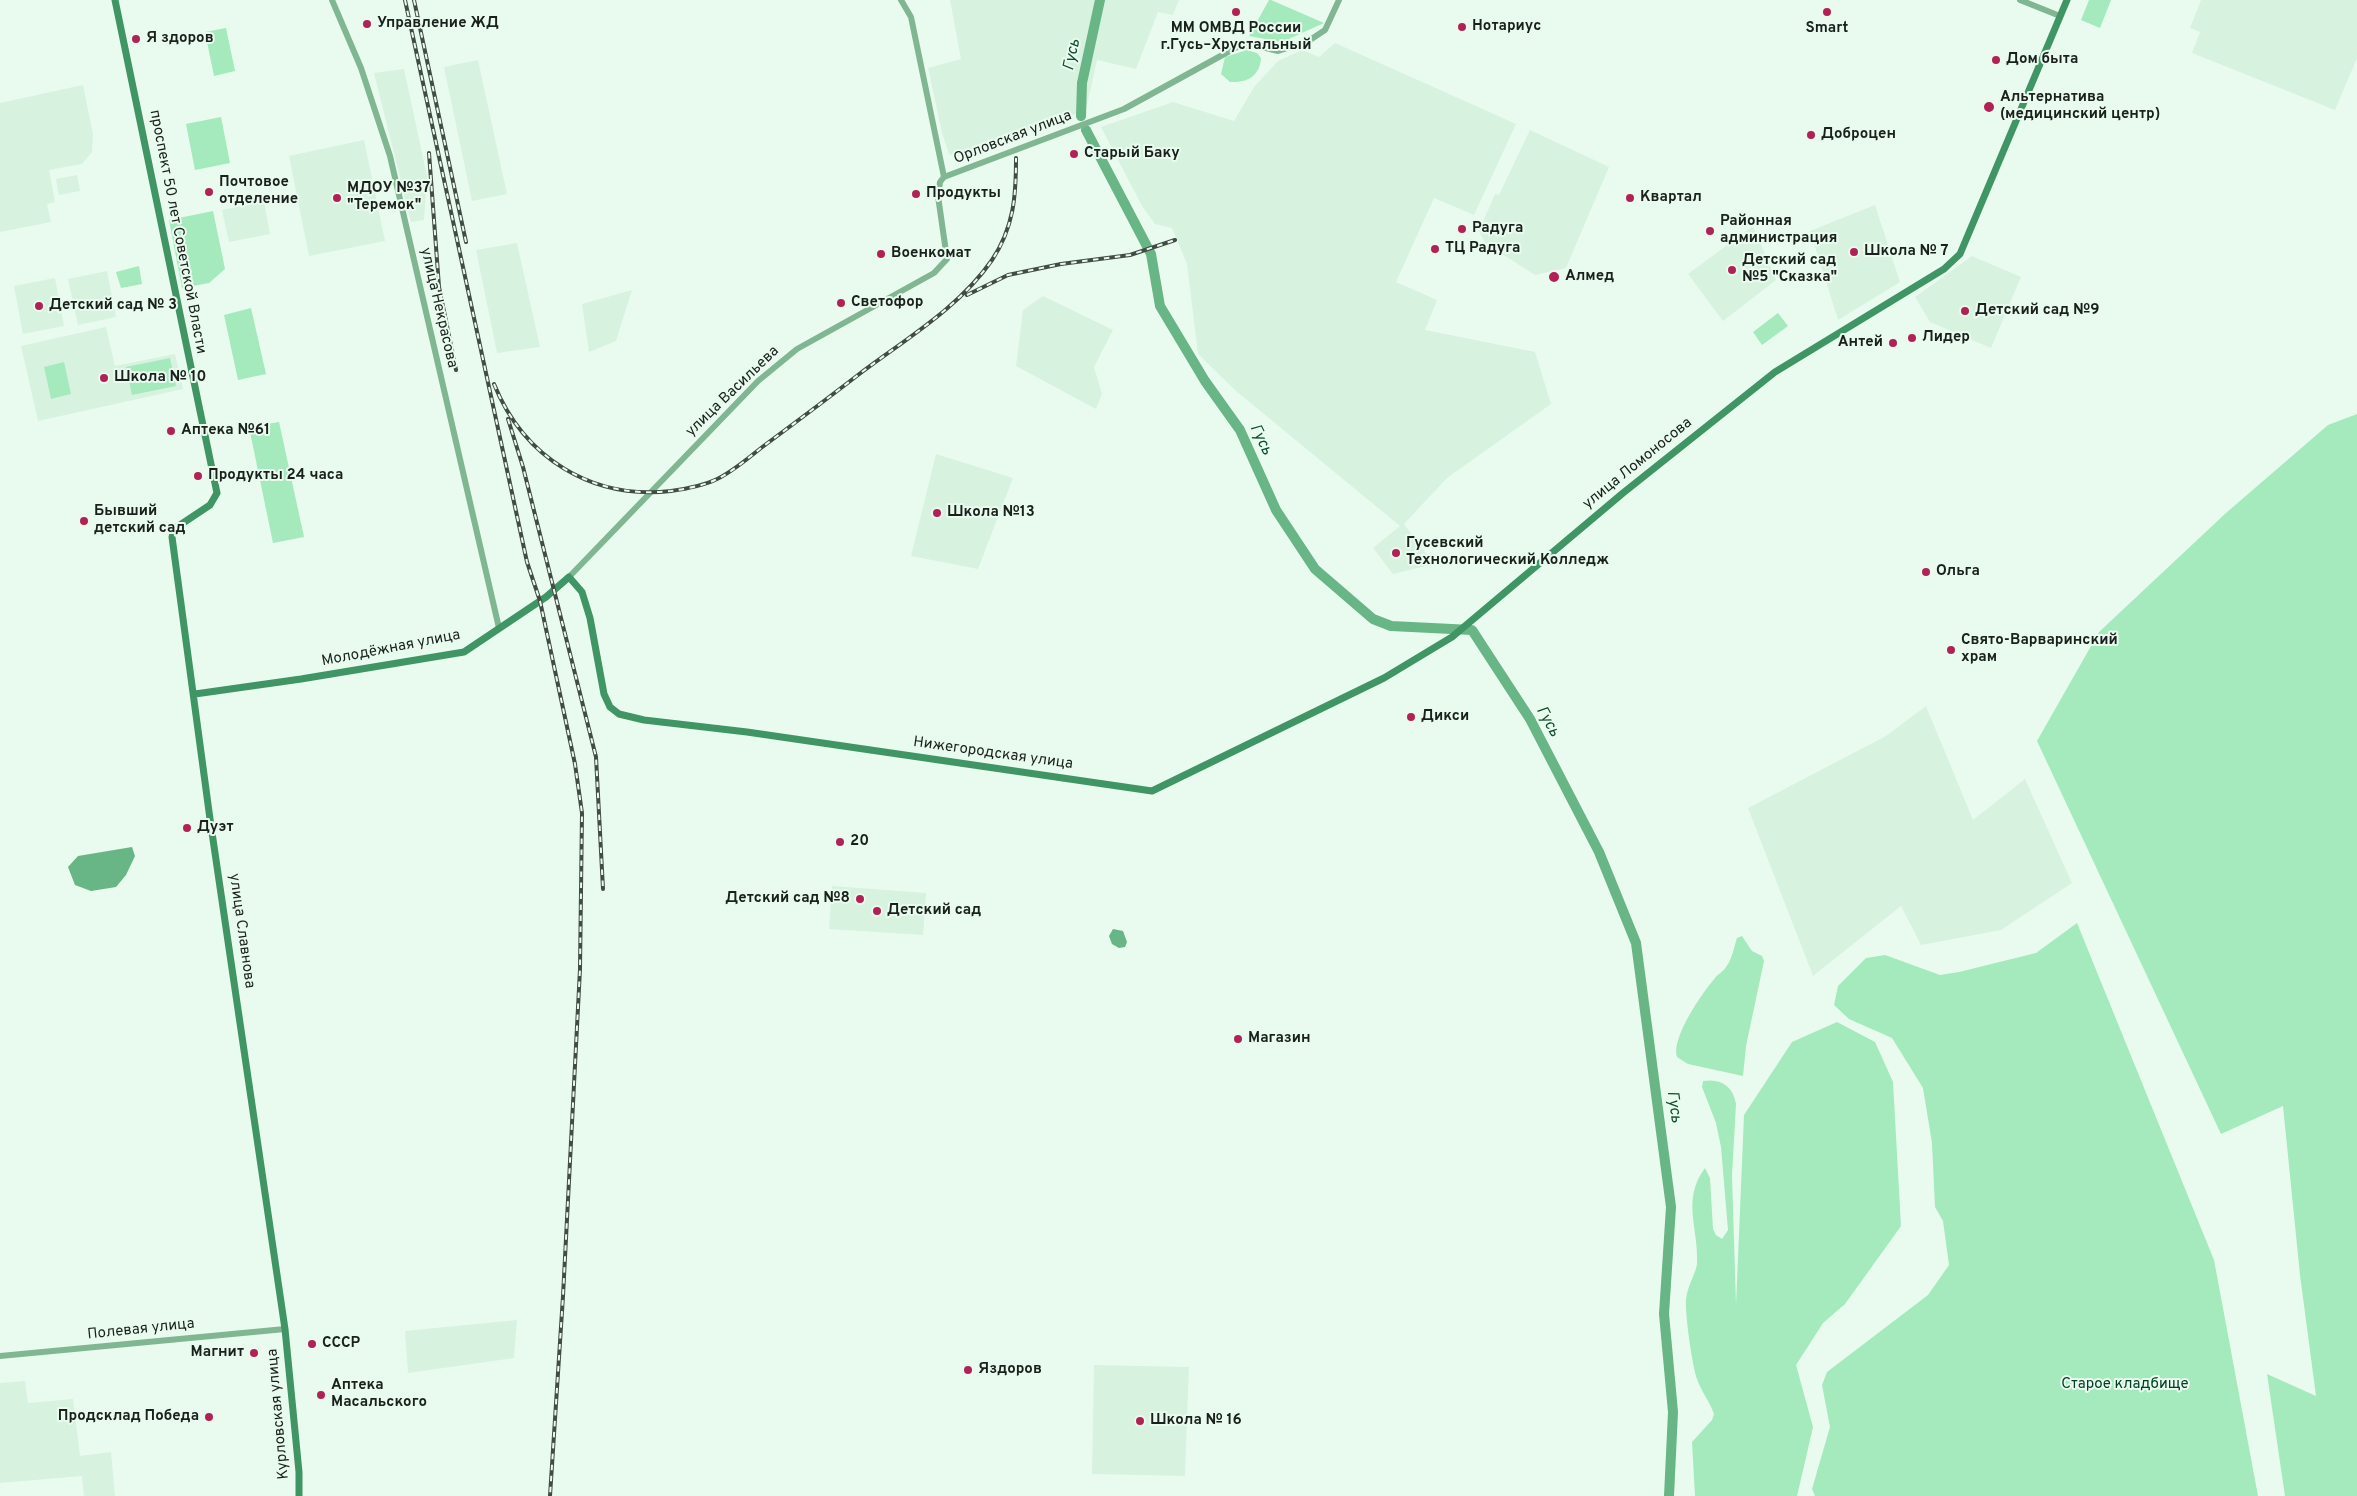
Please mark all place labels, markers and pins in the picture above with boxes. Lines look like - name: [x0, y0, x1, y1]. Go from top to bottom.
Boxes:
- marker: ММ ОМВД России г.Гусь–Хрустальный: [1230, 6, 1242, 18]
- marker: Smart: [1821, 6, 1833, 18]
- place label: Управление ЖД: [377, 15, 499, 33]
- marker: Управление ЖД: [361, 18, 373, 30]
- place label: Нотариус: [1472, 18, 1541, 36]
- place label: ММ ОМВД России г.Гусь–Хрустальный: [1161, 20, 1311, 55]
- place label: Smart: [1805, 20, 1849, 38]
- marker: Нотариус: [1456, 21, 1468, 33]
- place label: Я здоров: [146, 30, 214, 48]
- marker: Я здоров: [130, 33, 142, 45]
- place label: Дом быта: [2006, 51, 2078, 69]
- marker: Дом быта: [1990, 54, 2002, 66]
- place label: Альтернатива (медицинский центр): [2000, 89, 2160, 124]
- marker: Альтернатива (медицинский центр): [1982, 100, 1996, 114]
- place label: Доброцен: [1821, 126, 1896, 144]
- marker: Доброцен: [1805, 129, 1817, 141]
- place label: Старый Баку: [1084, 145, 1180, 163]
- marker: Старый Баку: [1068, 148, 1080, 160]
- place label: Почтовое отделение: [219, 174, 298, 209]
- place label: МДОУ №37 "Теремок": [347, 180, 430, 215]
- place label: Продукты: [926, 185, 1001, 203]
- marker: Почтовое отделение: [203, 186, 215, 198]
- marker: Продукты: [910, 188, 922, 200]
- place label: Квартал: [1640, 189, 1702, 207]
- marker: МДОУ №37 "Теремок": [331, 192, 343, 204]
- marker: Квартал: [1624, 192, 1636, 204]
- place label: Районная администрация: [1720, 213, 1837, 248]
- place label: Радуга: [1472, 220, 1523, 238]
- marker: Радуга: [1456, 223, 1468, 235]
- marker: Районная администрация: [1704, 225, 1716, 237]
- place label: ТЦ Радуга: [1445, 240, 1520, 258]
- marker: ТЦ Радуга: [1429, 243, 1441, 255]
- place label: Школа № 7: [1864, 243, 1949, 261]
- place label: Военкомат: [891, 245, 971, 263]
- marker: Школа № 7: [1848, 246, 1860, 258]
- marker: Военкомат: [875, 248, 887, 260]
- place label: Детский сад №5 "Сказка": [1742, 252, 1837, 287]
- marker: Детский сад №5 "Сказка": [1726, 264, 1738, 276]
- place label: Алмед: [1565, 268, 1614, 286]
- marker: Алмед: [1547, 270, 1561, 284]
- place label: Светофор: [851, 294, 923, 312]
- place label: Детский сад № 3: [49, 297, 177, 315]
- marker: Светофор: [835, 297, 847, 309]
- marker: Детский сад № 3: [33, 300, 45, 312]
- place label: Детский сад №9: [1975, 302, 2099, 320]
- marker: Детский сад №9: [1959, 305, 1971, 317]
- place label: Лидер: [1922, 329, 1970, 347]
- marker: Лидер: [1906, 332, 1918, 344]
- place label: Антей: [1838, 334, 1883, 352]
- marker: Антей: [1887, 337, 1899, 349]
- place label: Школа № 10: [114, 369, 206, 387]
- marker: Школа № 10: [98, 372, 110, 384]
- place label: Аптека №61: [181, 422, 270, 440]
- marker: Аптека №61: [165, 425, 177, 437]
- place label: Продукты 24 часа: [208, 467, 343, 485]
- marker: Продукты 24 часа: [192, 470, 204, 482]
- place label: Бывший детский сад: [94, 503, 185, 538]
- place label: Школа №13: [947, 504, 1035, 522]
- marker: Школа №13: [931, 507, 943, 519]
- marker: Бывший детский сад: [78, 515, 90, 527]
- place label: Гусевский Технологический Колледж: [1406, 535, 1609, 570]
- marker: Гусевский Технологический Колледж: [1390, 547, 1402, 559]
- place label: Ольга: [1936, 563, 1980, 581]
- marker: Ольга: [1920, 566, 1932, 578]
- place label: Свято-Варваринский храм: [1961, 632, 2118, 667]
- marker: Свято-Варваринский храм: [1945, 644, 1957, 656]
- place label: Дикси: [1421, 708, 1469, 726]
- marker: Дикси: [1405, 711, 1417, 723]
- place label: Дуэт: [197, 819, 233, 837]
- marker: Дуэт: [181, 822, 193, 834]
- place label: 20: [850, 833, 869, 851]
- marker: 20: [834, 836, 846, 848]
- place label: Детский сад №8: [725, 890, 850, 908]
- marker: Детский сад №8: [854, 893, 866, 905]
- place label: Детский сад: [887, 902, 981, 920]
- marker: Детский сад: [871, 905, 883, 917]
- place label: Магазин: [1248, 1030, 1311, 1048]
- marker: Магазин: [1232, 1033, 1244, 1045]
- place label: СССР: [322, 1335, 360, 1353]
- marker: СССР: [306, 1338, 318, 1350]
- place label: Магнит: [191, 1344, 244, 1362]
- marker: Магнит: [248, 1347, 260, 1359]
- place label: Яздоров: [978, 1361, 1042, 1379]
- marker: Яздоров: [962, 1364, 974, 1376]
- place label: Аптека Масальского: [331, 1377, 427, 1412]
- marker: Аптека Масальского: [315, 1389, 327, 1401]
- place label: Продсклад Победа: [58, 1408, 199, 1426]
- marker: Продсклад Победа: [203, 1411, 215, 1423]
- place label: Школа № 16: [1150, 1412, 1242, 1430]
- marker: Школа № 16: [1134, 1415, 1146, 1427]

